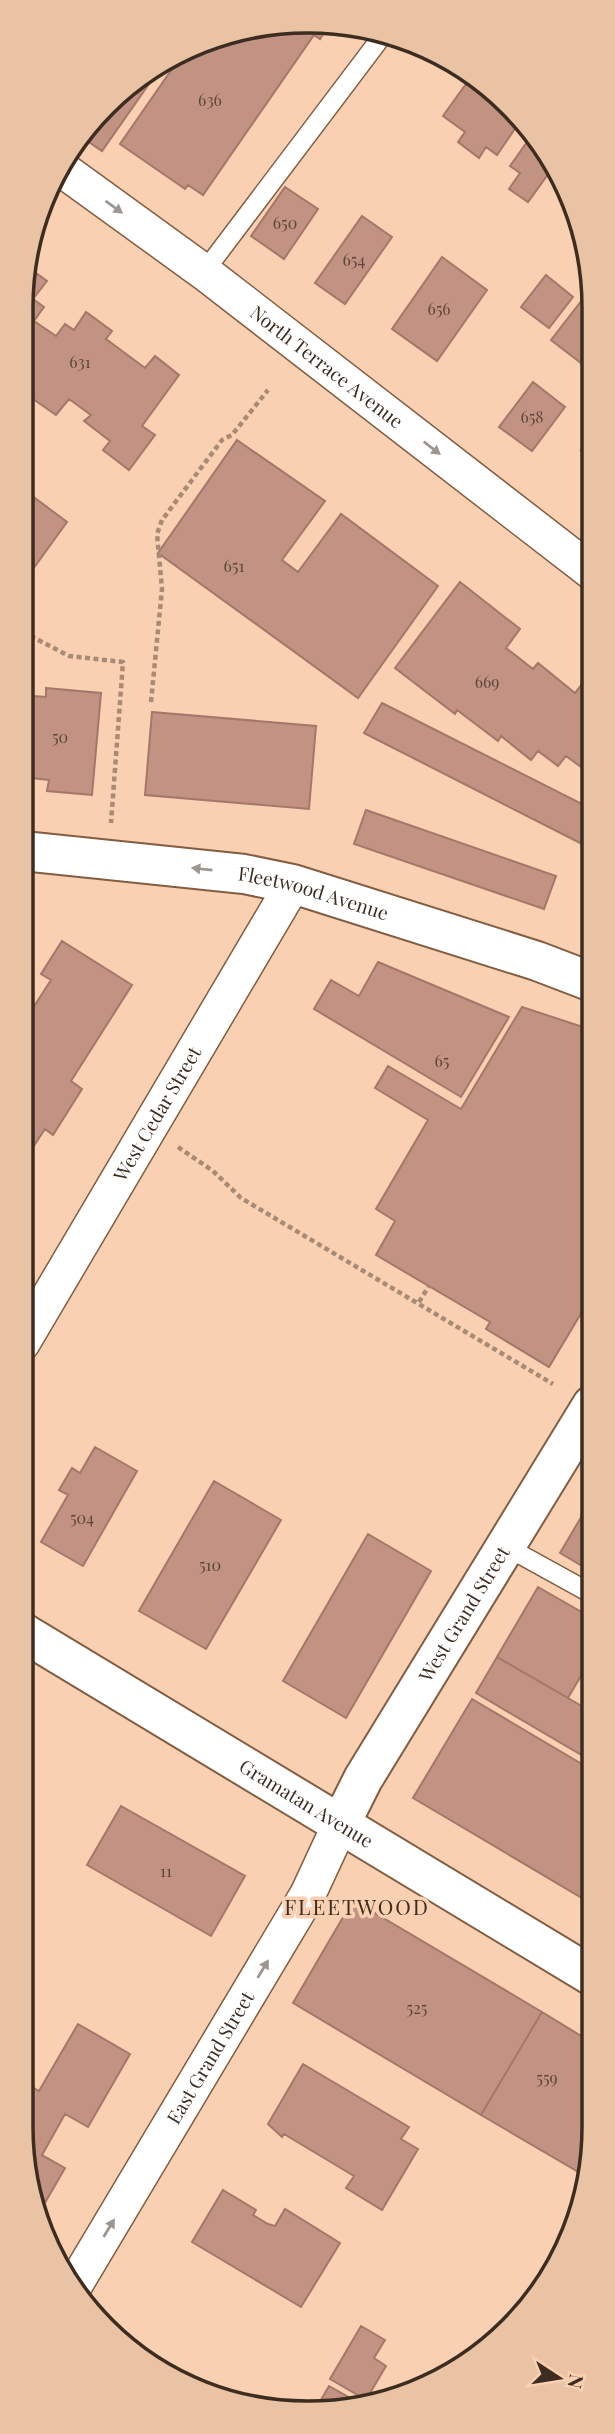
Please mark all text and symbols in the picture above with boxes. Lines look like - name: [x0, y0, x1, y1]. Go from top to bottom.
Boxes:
- house number: 636: [198, 89, 222, 110]
- one-way arrow: [105, 200, 123, 214]
- house number: 650: [273, 212, 297, 233]
- house number: 654: [343, 249, 365, 270]
- house number: 656: [427, 298, 451, 319]
- street label: North Terrace Avenue: [245, 299, 409, 433]
- house number: 631: [69, 351, 91, 372]
- house number: 658: [520, 406, 544, 427]
- one-way arrow: [422, 440, 440, 455]
- house number: 651: [224, 555, 244, 576]
- house number: 669: [475, 671, 499, 692]
- house number: 50: [52, 726, 68, 747]
- street label: Fleetwood Avenue: [237, 859, 392, 925]
- one-way arrow: [190, 864, 212, 875]
- street label: West Cedar Street: [106, 1041, 206, 1186]
- house number: 65: [435, 1050, 449, 1071]
- house number: 504: [70, 1507, 94, 1528]
- street label: West Grand Street: [411, 1540, 515, 1687]
- house number: 510: [199, 1554, 221, 1575]
- street label: Gramatan Avenue: [235, 1752, 379, 1853]
- house number: 11: [160, 1860, 172, 1881]
- district label: FLEETWOOD: [284, 1892, 430, 1920]
- one-way arrow: [257, 1960, 269, 1979]
- street label: East Grand Street: [160, 1986, 259, 2128]
- house number: 525: [407, 1997, 427, 2018]
- house number: 559: [536, 2067, 558, 2088]
- one-way arrow: [103, 2218, 115, 2237]
- north arrow: [524, 2343, 594, 2413]
- text: N: [562, 2372, 591, 2391]

